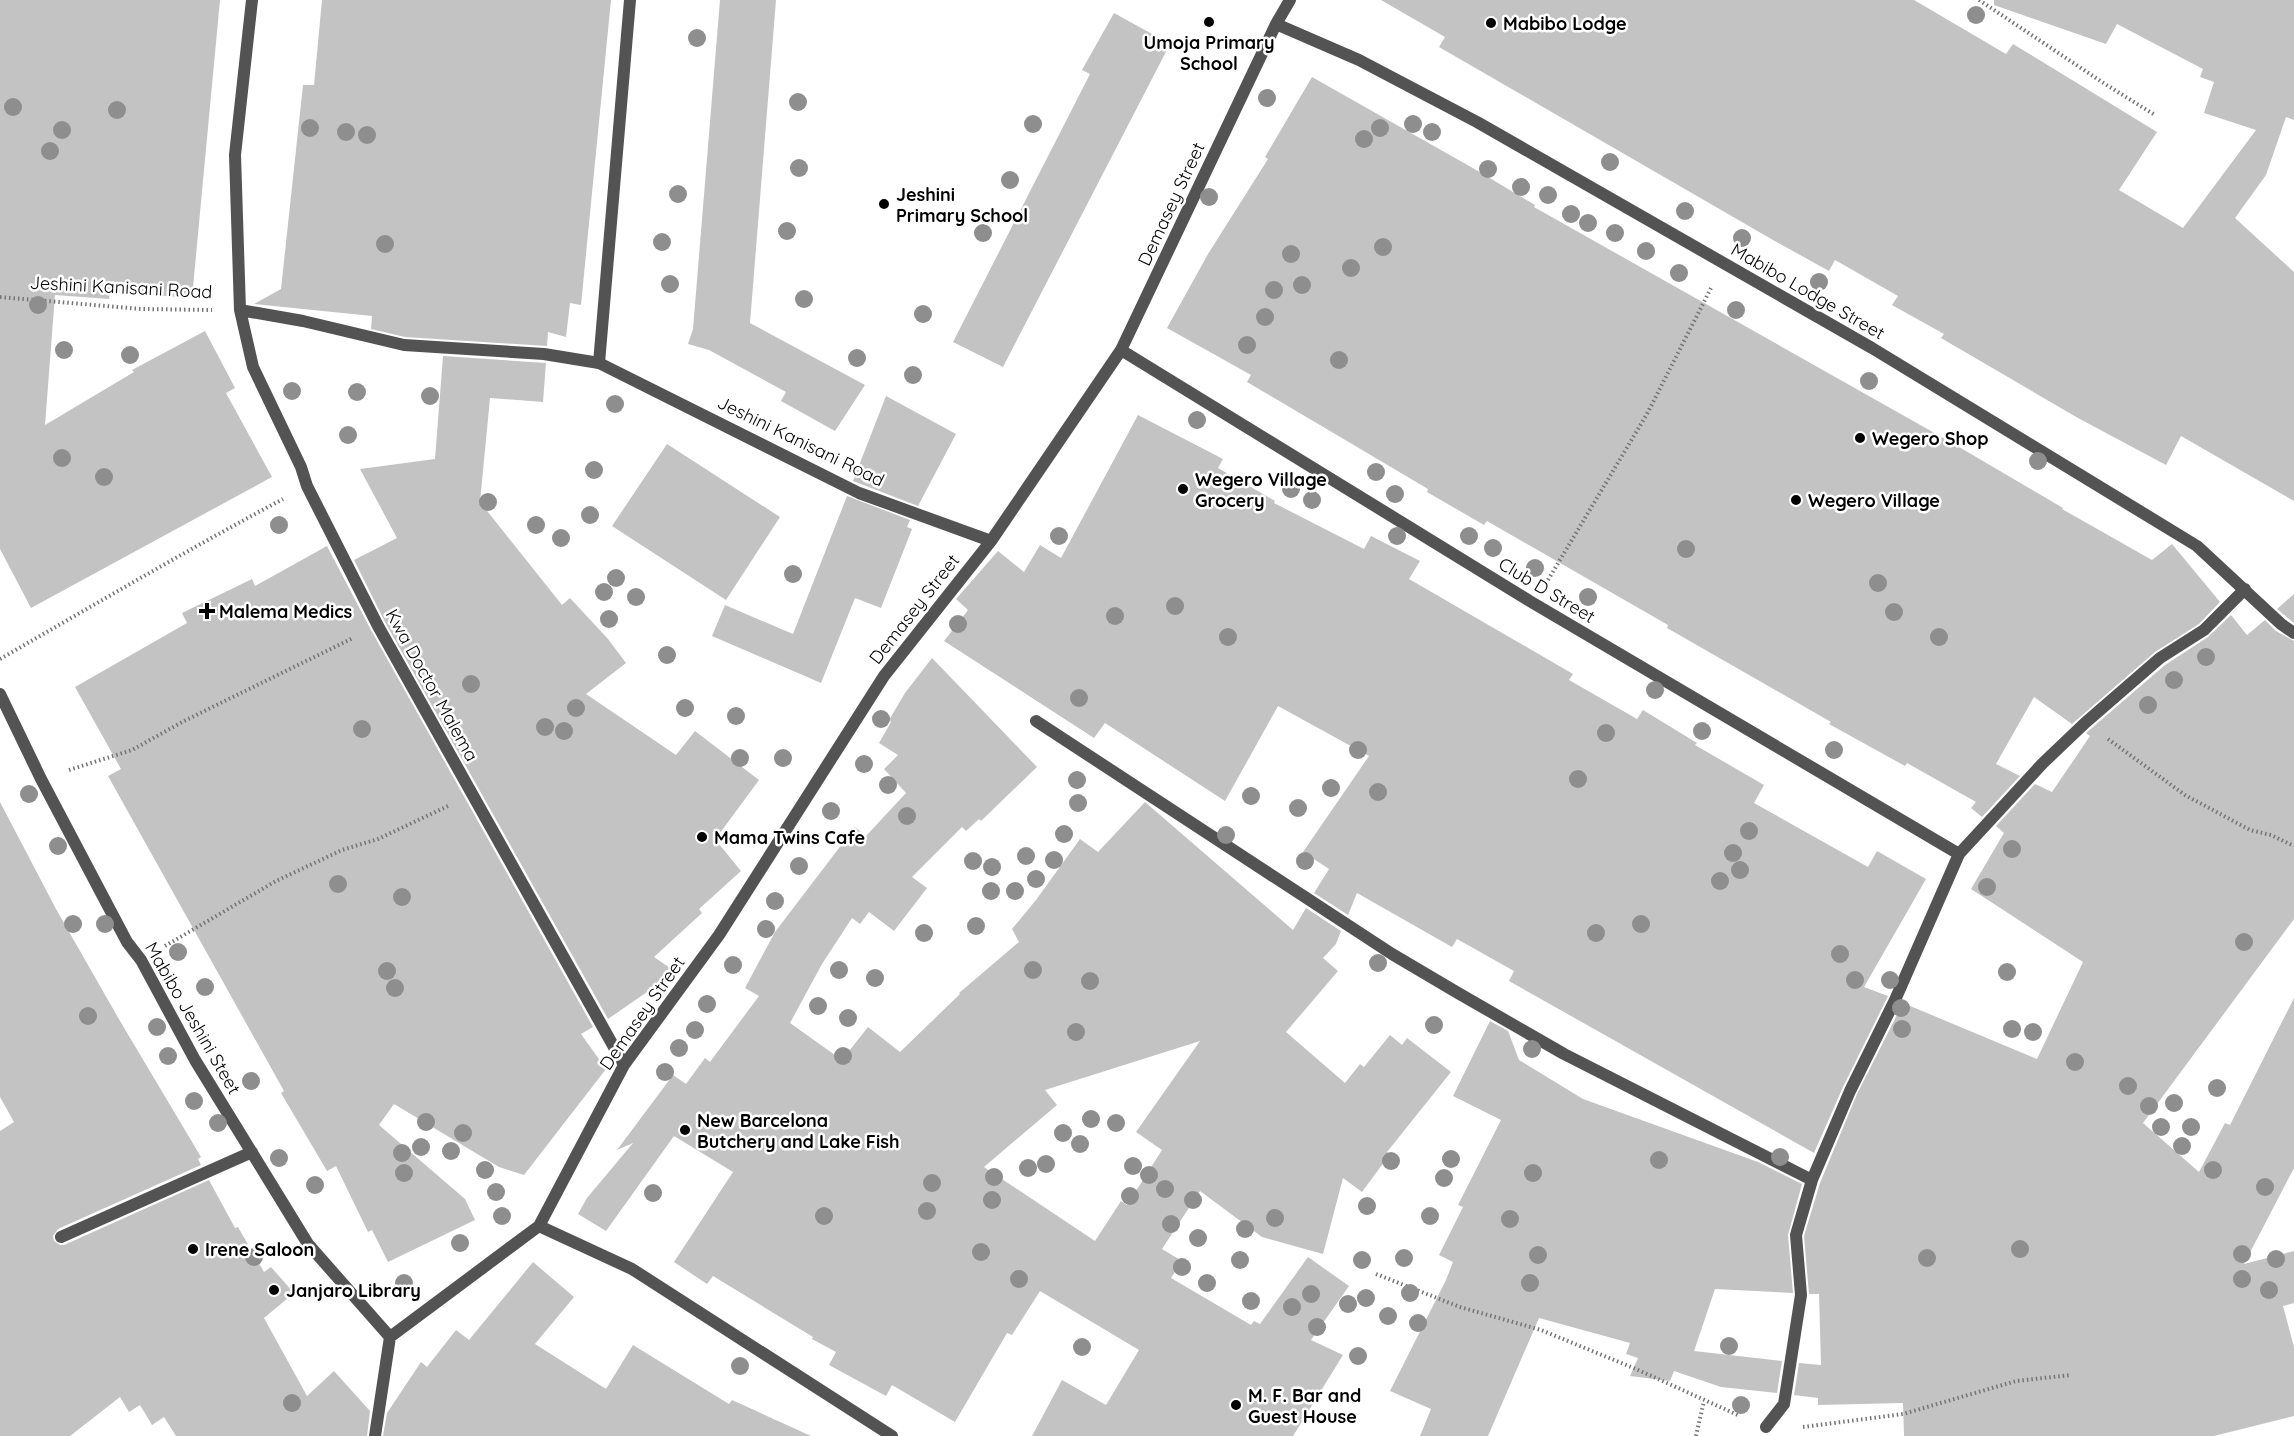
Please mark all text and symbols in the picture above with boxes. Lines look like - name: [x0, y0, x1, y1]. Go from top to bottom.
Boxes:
- place label: Mabibo Lodge: [1503, 12, 1627, 35]
- marker: Umoja Primary School: [1202, 15, 1216, 29]
- marker: Mabibo Lodge: [1484, 16, 1498, 30]
- place label: Umoja Primary School: [1143, 31, 1275, 75]
- street label: Demasey Street: [1132, 139, 1210, 269]
- place label: Jeshini Primary School: [896, 183, 1028, 227]
- marker: Jeshini Primary School: [877, 197, 891, 211]
- street label: Mabibo Lodge Street: [1727, 238, 1889, 344]
- street label: Jeshini Kanisani Road: [29, 271, 213, 303]
- street label: Jeshini Kanisani Road: [714, 391, 888, 491]
- place label: Wegero Shop: [1872, 427, 1989, 450]
- marker: Wegero Shop: [1853, 431, 1867, 445]
- place label: Wegero Village Grocery: [1195, 468, 1327, 512]
- marker: Wegero Village Grocery: [1176, 482, 1190, 496]
- place label: Wegero Village: [1808, 489, 1940, 512]
- marker: Wegero Village: [1789, 493, 1803, 507]
- street label: Demasey Street: [864, 549, 964, 669]
- street label: Club D Street: [1494, 552, 1600, 628]
- place label: Malema Medics: [219, 600, 353, 623]
- marker: Malema Medics: [200, 604, 214, 618]
- street label: Kwa Doctor Malema: [381, 605, 483, 765]
- place label: Mama Twins Cafe: [714, 826, 865, 849]
- marker: Mama Twins Cafe: [695, 830, 709, 844]
- street label: Mabibo Jeshini Steet: [140, 938, 246, 1098]
- street label: Demasey Street: [594, 952, 690, 1074]
- place label: New Barcelona Butchery and Lake Fish: [697, 1109, 899, 1153]
- marker: New Barcelona Butchery and Lake Fish: [678, 1123, 692, 1137]
- place label: Irene Saloon: [205, 1238, 314, 1261]
- marker: Irene Saloon: [186, 1242, 200, 1256]
- place label: Janjaro Library: [286, 1279, 421, 1302]
- marker: Janjaro Library: [267, 1283, 281, 1297]
- place label: M. F. Bar and Guest House: [1248, 1384, 1361, 1428]
- marker: M. F. Bar and Guest House: [1229, 1398, 1243, 1412]

